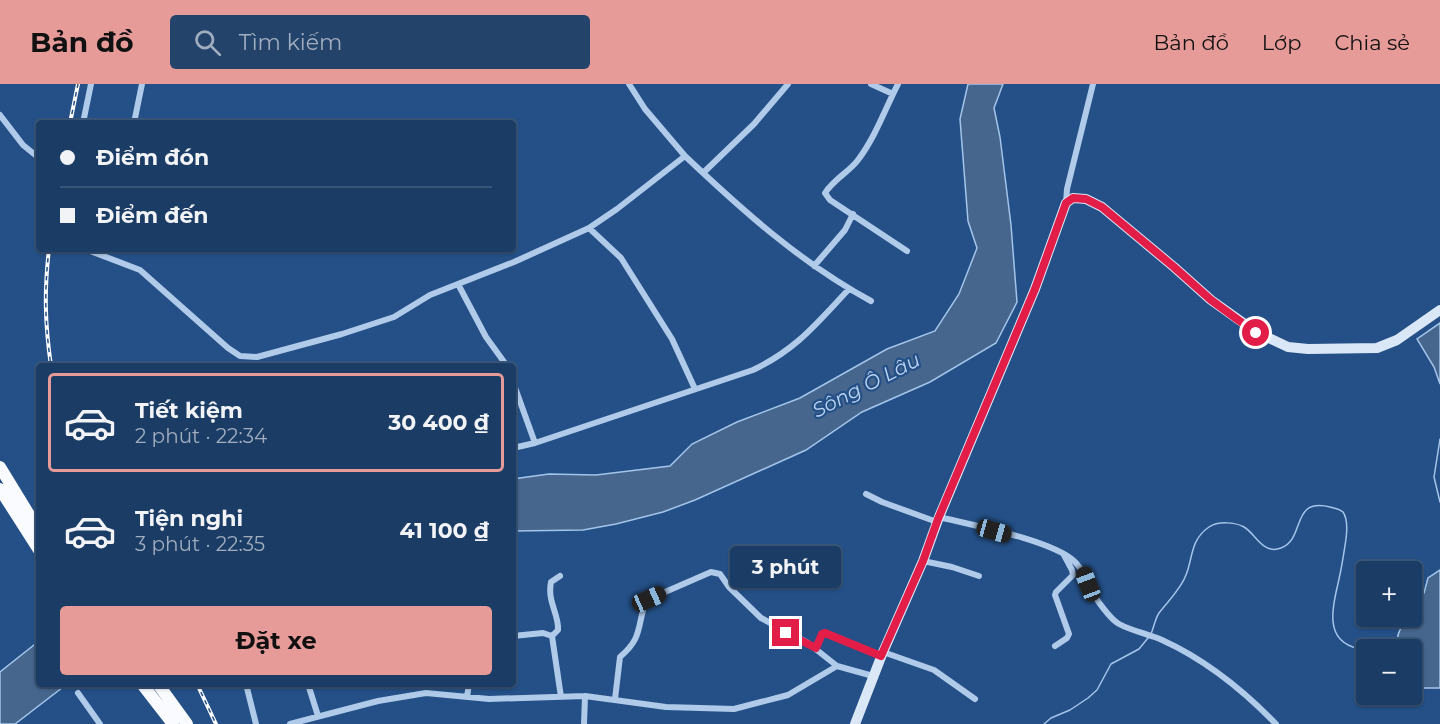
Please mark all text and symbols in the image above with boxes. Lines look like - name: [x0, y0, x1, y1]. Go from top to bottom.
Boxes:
- search box: [170, 15, 590, 69]
- text: Bản đồ: [30, 25, 134, 59]
- icon: search: [191, 26, 224, 59]
- text: Tìm kiếm: [239, 29, 342, 56]
- text: Bản đồ: [1153, 30, 1229, 55]
- text: Lớp: [1262, 30, 1301, 55]
- text: Chia sẻ: [1334, 30, 1410, 55]
- text: Điểm đón: [96, 144, 209, 171]
- text: Điểm đến: [96, 202, 209, 229]
- route start: [1242, 319, 1269, 346]
- water label: Sông Ô Lâu: [808, 348, 924, 422]
- icon: car: [63, 396, 117, 450]
- text: Tiết kiệm: [135, 397, 243, 424]
- text: 30 400 ₫: [388, 409, 489, 436]
- text: 2 phút · 22:34: [135, 424, 267, 448]
- icon: car: [63, 504, 117, 558]
- text: Tiện nghi: [135, 505, 243, 532]
- text: 41 100 ₫: [400, 517, 489, 544]
- car: [974, 517, 1014, 545]
- text: 3 phút · 22:35: [135, 532, 265, 556]
- callout: 3 phút: [730, 546, 842, 588]
- text: 3 phút: [752, 555, 819, 579]
- map controls: [1356, 561, 1422, 705]
- button: +: [1356, 561, 1422, 627]
- car: [1073, 564, 1103, 604]
- car: [629, 583, 669, 615]
- button: Đặt xe: [60, 606, 492, 675]
- route end: [772, 619, 799, 646]
- button: −: [1356, 639, 1422, 705]

